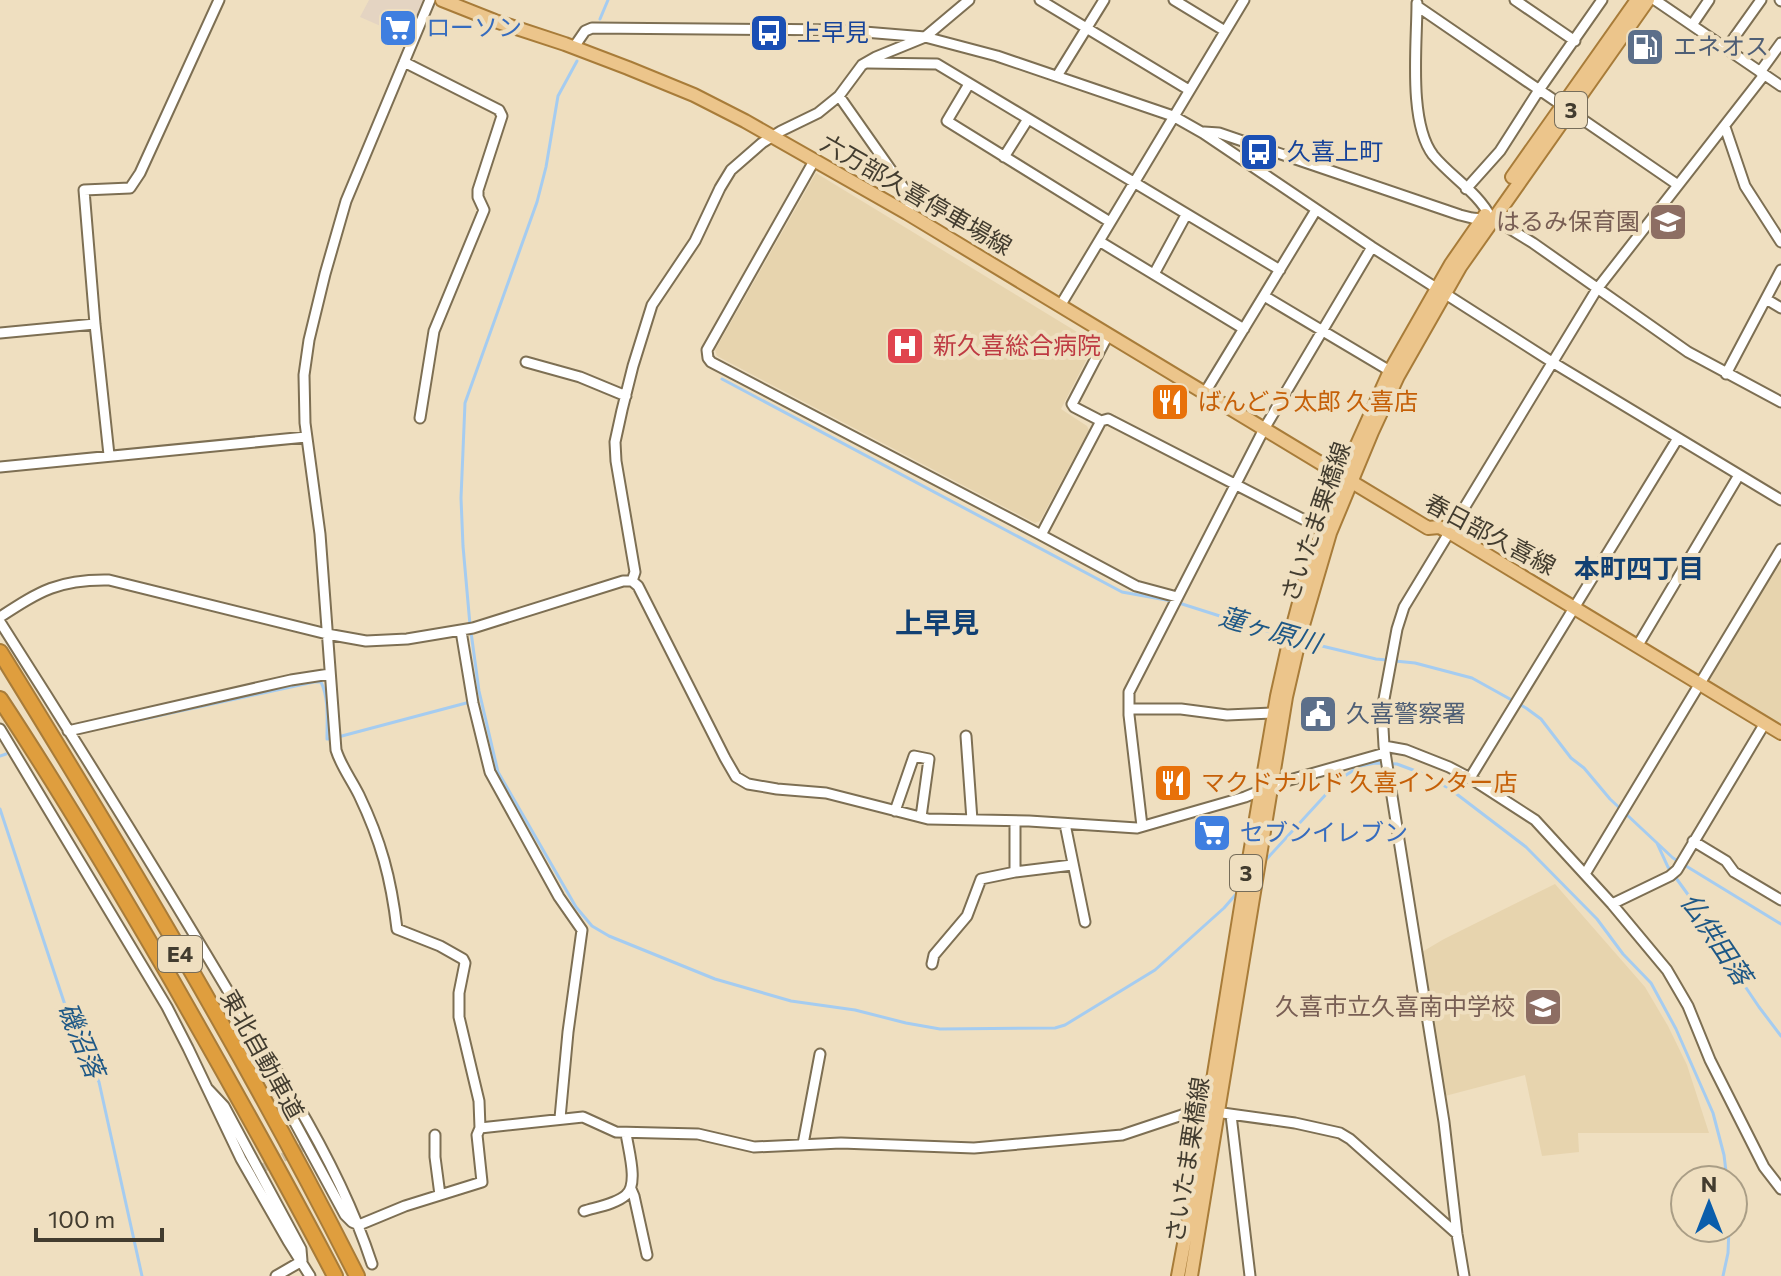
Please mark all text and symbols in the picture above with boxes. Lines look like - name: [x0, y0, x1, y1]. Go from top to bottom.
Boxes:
- supermarket icon: ローソン: [377, 7, 419, 49]
- place label: ローソン: [426, 12, 522, 41]
- bus stop icon: 上早見: [748, 12, 790, 54]
- place label: 上早見: [797, 17, 869, 46]
- fuel station icon: エネオス: [1624, 26, 1666, 68]
- place label: エネオス: [1673, 31, 1769, 60]
- road number: 3: [1555, 92, 1587, 128]
- street label: 六万部久喜停車場線: [816, 127, 1018, 260]
- bus stop icon: 久喜上町: [1238, 131, 1280, 173]
- place label: 久喜上町: [1287, 136, 1383, 165]
- school or university icon: はるみ保育園: [1647, 201, 1689, 243]
- place label: はるみ保育園: [1496, 206, 1640, 235]
- hospital icon: 新久喜総合病院: [884, 325, 926, 367]
- place label: 新久喜総合病院: [933, 330, 1101, 359]
- restaurant icon: ばんどう太郎 久喜店: [1149, 381, 1191, 423]
- place label: ばんどう太郎 久喜店: [1198, 386, 1418, 415]
- street label: さいたま栗橋線: [1274, 438, 1356, 605]
- street label: 春日部久喜線: [1420, 487, 1561, 580]
- district label: 本町四丁目: [1574, 552, 1704, 583]
- water label: 蓮ヶ原川: [1216, 599, 1328, 659]
- district label: 上早見: [895, 605, 979, 639]
- public building icon: 久喜警察署: [1297, 693, 1339, 735]
- place label: 久喜警察署: [1346, 698, 1466, 727]
- restaurant icon: マクドナルド 久喜インター店: [1152, 762, 1194, 804]
- place label: マクドナルド 久喜インター店: [1201, 767, 1518, 796]
- supermarket icon: セブンイレブン: [1191, 812, 1233, 854]
- place label: セブンイレブン: [1240, 817, 1408, 846]
- road number: 3: [1230, 855, 1262, 891]
- water label: 仏供田落: [1675, 886, 1761, 993]
- road number: E4: [158, 936, 202, 972]
- street label: 東北自動車道: [216, 984, 311, 1124]
- school or university icon: 久喜市立久喜南中学校: [1522, 986, 1564, 1028]
- place label: 久喜市立久喜南中学校: [1275, 991, 1515, 1020]
- water label: 磯沼落: [53, 997, 113, 1085]
- street label: さいたま栗橋線: [1159, 1075, 1214, 1245]
- north arrow: [1669, 1164, 1749, 1244]
- text: N: [1701, 1170, 1717, 1197]
- scale bar: [36, 1192, 162, 1242]
- text: 100 m: [48, 1204, 115, 1233]

